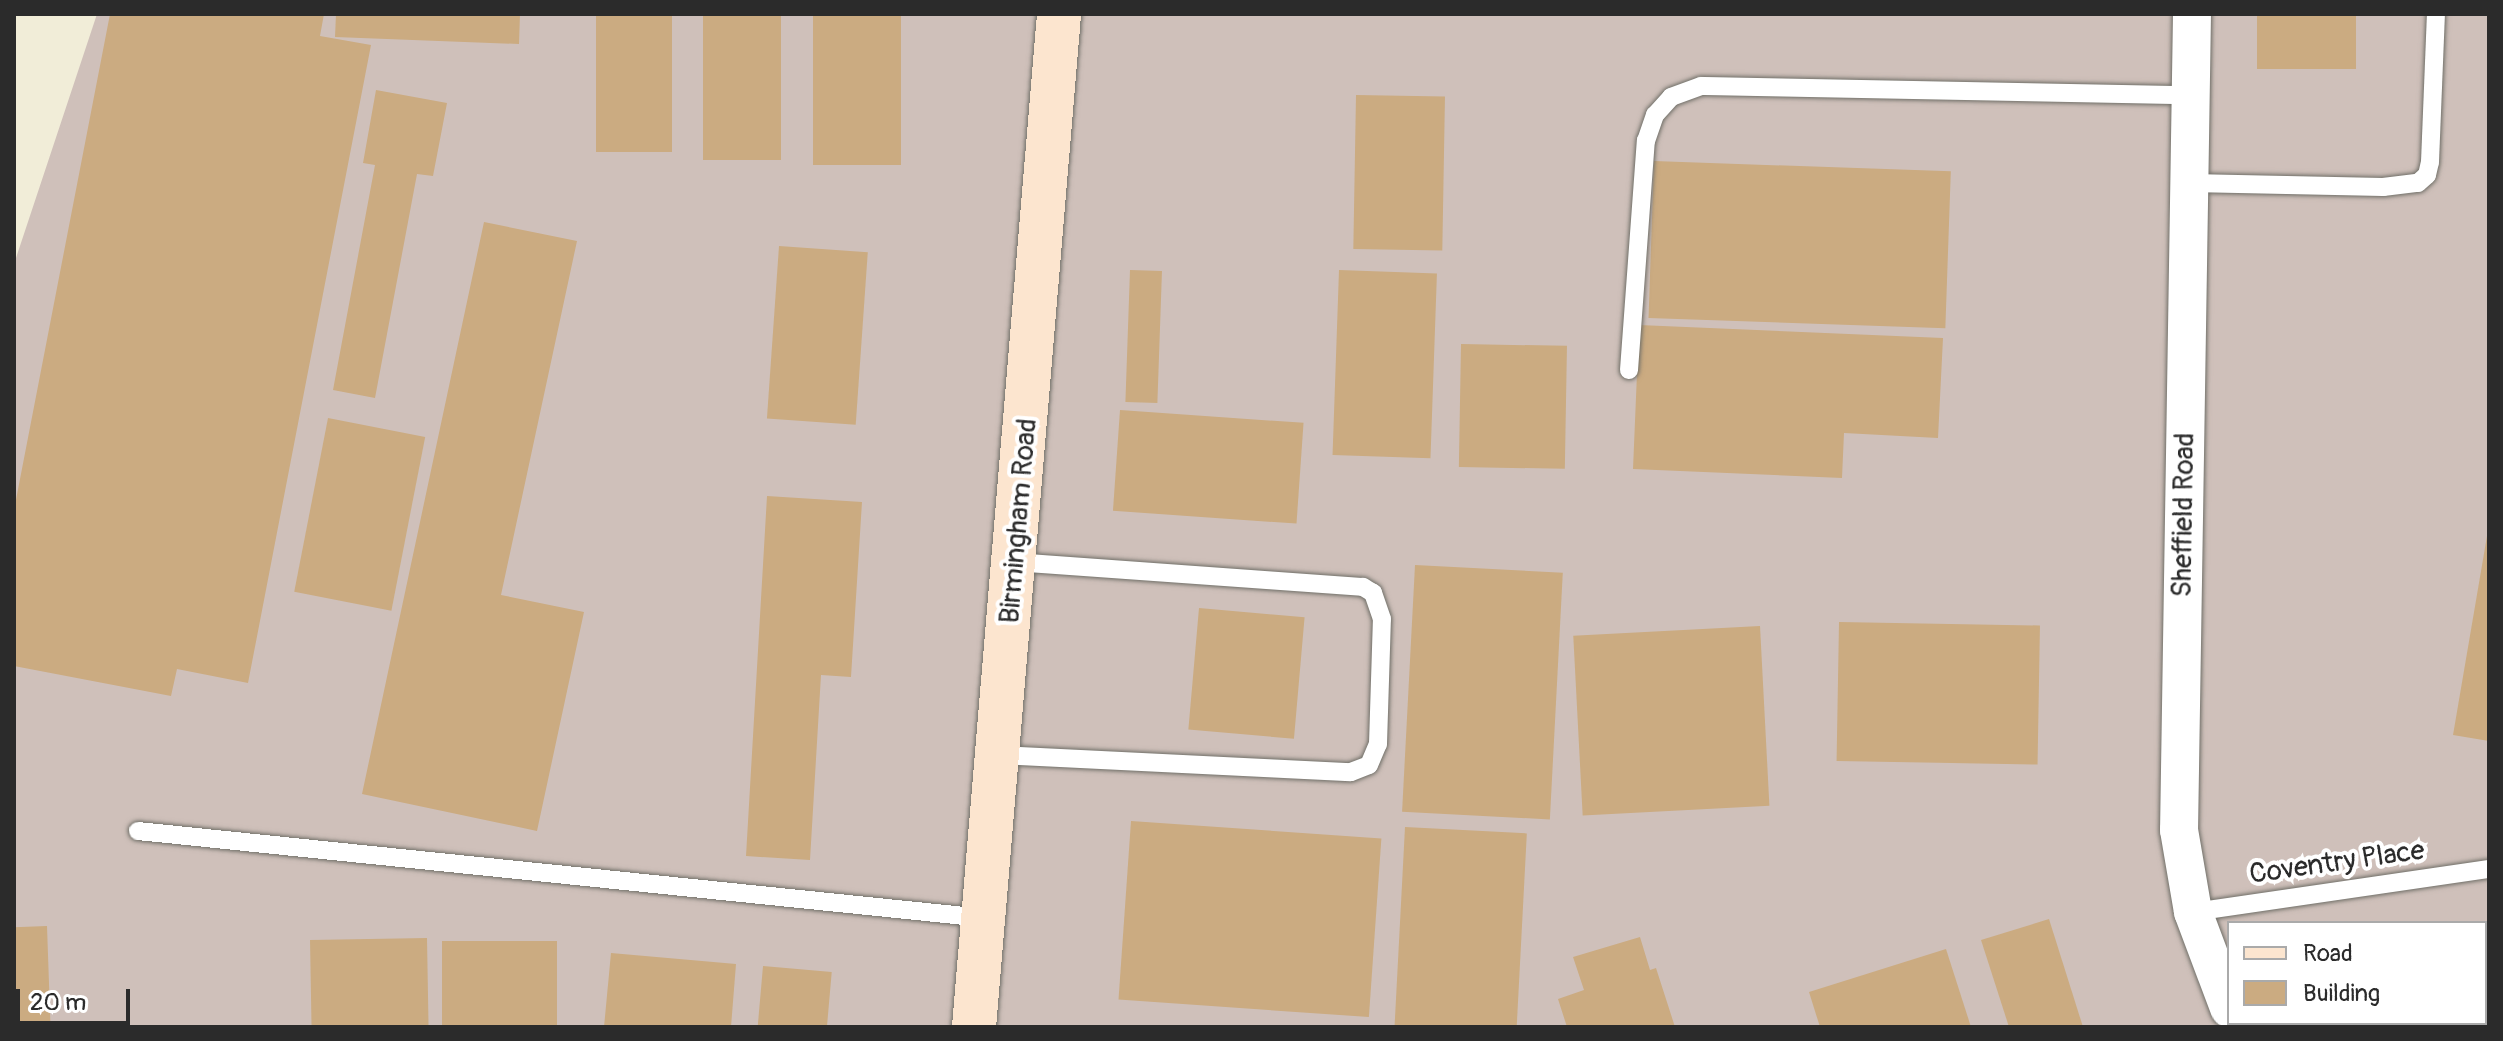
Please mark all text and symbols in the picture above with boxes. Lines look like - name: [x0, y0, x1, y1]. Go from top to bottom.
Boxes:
- street label: Birmingham Road: [993, 417, 1045, 625]
- street label: Sheffield Road: [2166, 432, 2202, 598]
- street label: Coventry Place: [2247, 834, 2427, 892]
- legend: [2227, 921, 2487, 1025]
- text: Road: [2303, 939, 2353, 968]
- scale bar: [20, 973, 134, 1023]
- text: Building: [2303, 979, 2380, 1008]
- text: 20 m: [30, 988, 86, 1017]

